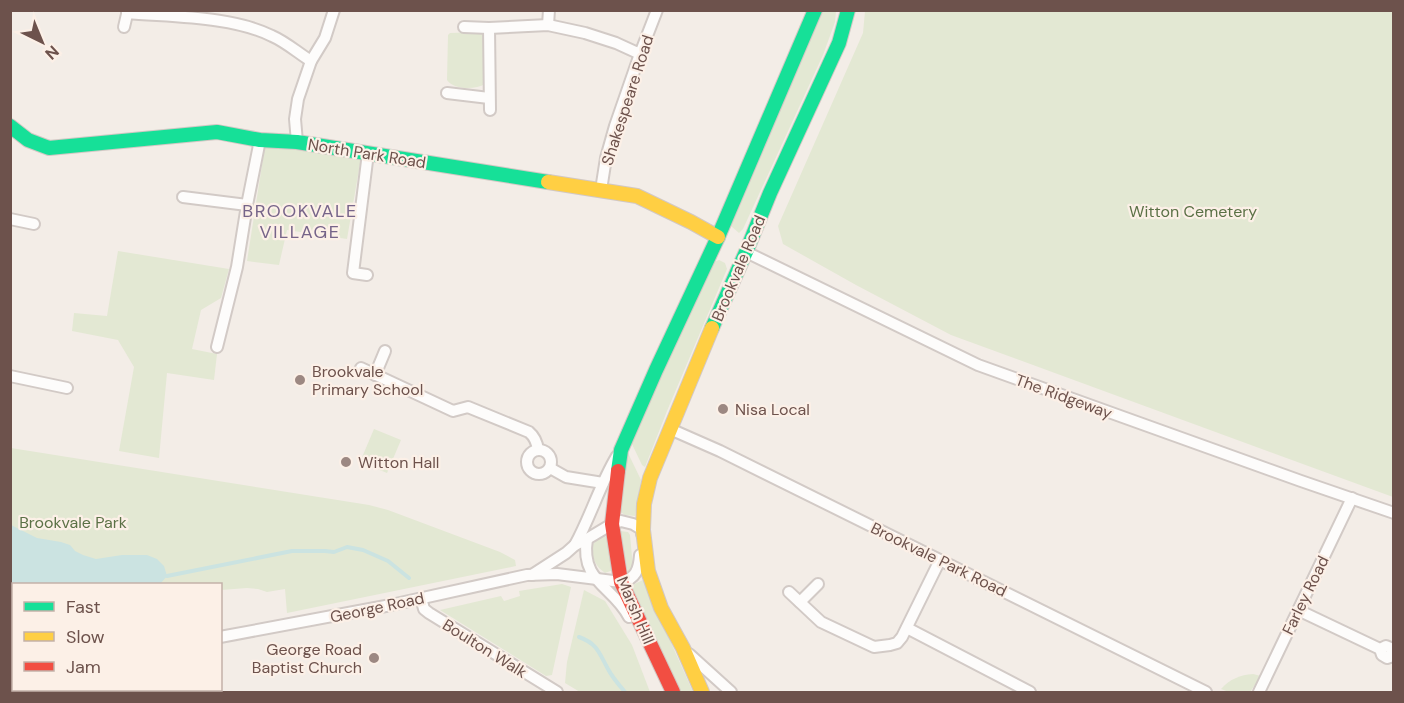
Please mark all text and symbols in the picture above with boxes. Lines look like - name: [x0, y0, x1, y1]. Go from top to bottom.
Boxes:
- north arrow: [12, 12, 72, 72]
- street label: Shakespeare Road: [597, 32, 658, 168]
- text: N: [40, 41, 63, 64]
- street label: North Park Road: [306, 134, 427, 173]
- district label: BROOKVALE VILLAGE: [242, 199, 358, 244]
- park label: Witton Cemetery: [1129, 201, 1257, 222]
- street label: Brookvale Road: [707, 212, 770, 324]
- place label: Brookvale Primary School: [312, 361, 423, 400]
- street label: The Ridgeway: [1013, 369, 1115, 424]
- marker: Brookvale Primary School: [293, 373, 307, 387]
- place label: Nisa Local: [735, 399, 810, 420]
- marker: Nisa Local: [716, 402, 730, 416]
- place label: Witton Hall: [358, 452, 439, 473]
- marker: Witton Hall: [339, 455, 353, 469]
- park label: Brookvale Park: [19, 512, 127, 533]
- street label: Brookvale Park Road: [867, 517, 1010, 602]
- street label: Farley Road: [1277, 552, 1334, 638]
- street label: Marsh Hill: [612, 573, 659, 647]
- legend: [12, 583, 222, 691]
- street label: George Road: [328, 587, 426, 628]
- text: Fast: [66, 595, 101, 619]
- street label: Boulton Walk: [439, 614, 531, 683]
- text: Slow: [66, 625, 105, 649]
- place label: George Road Baptist Church: [252, 639, 362, 678]
- marker: George Road Baptist Church: [367, 651, 381, 665]
- text: Jam: [66, 655, 101, 679]

